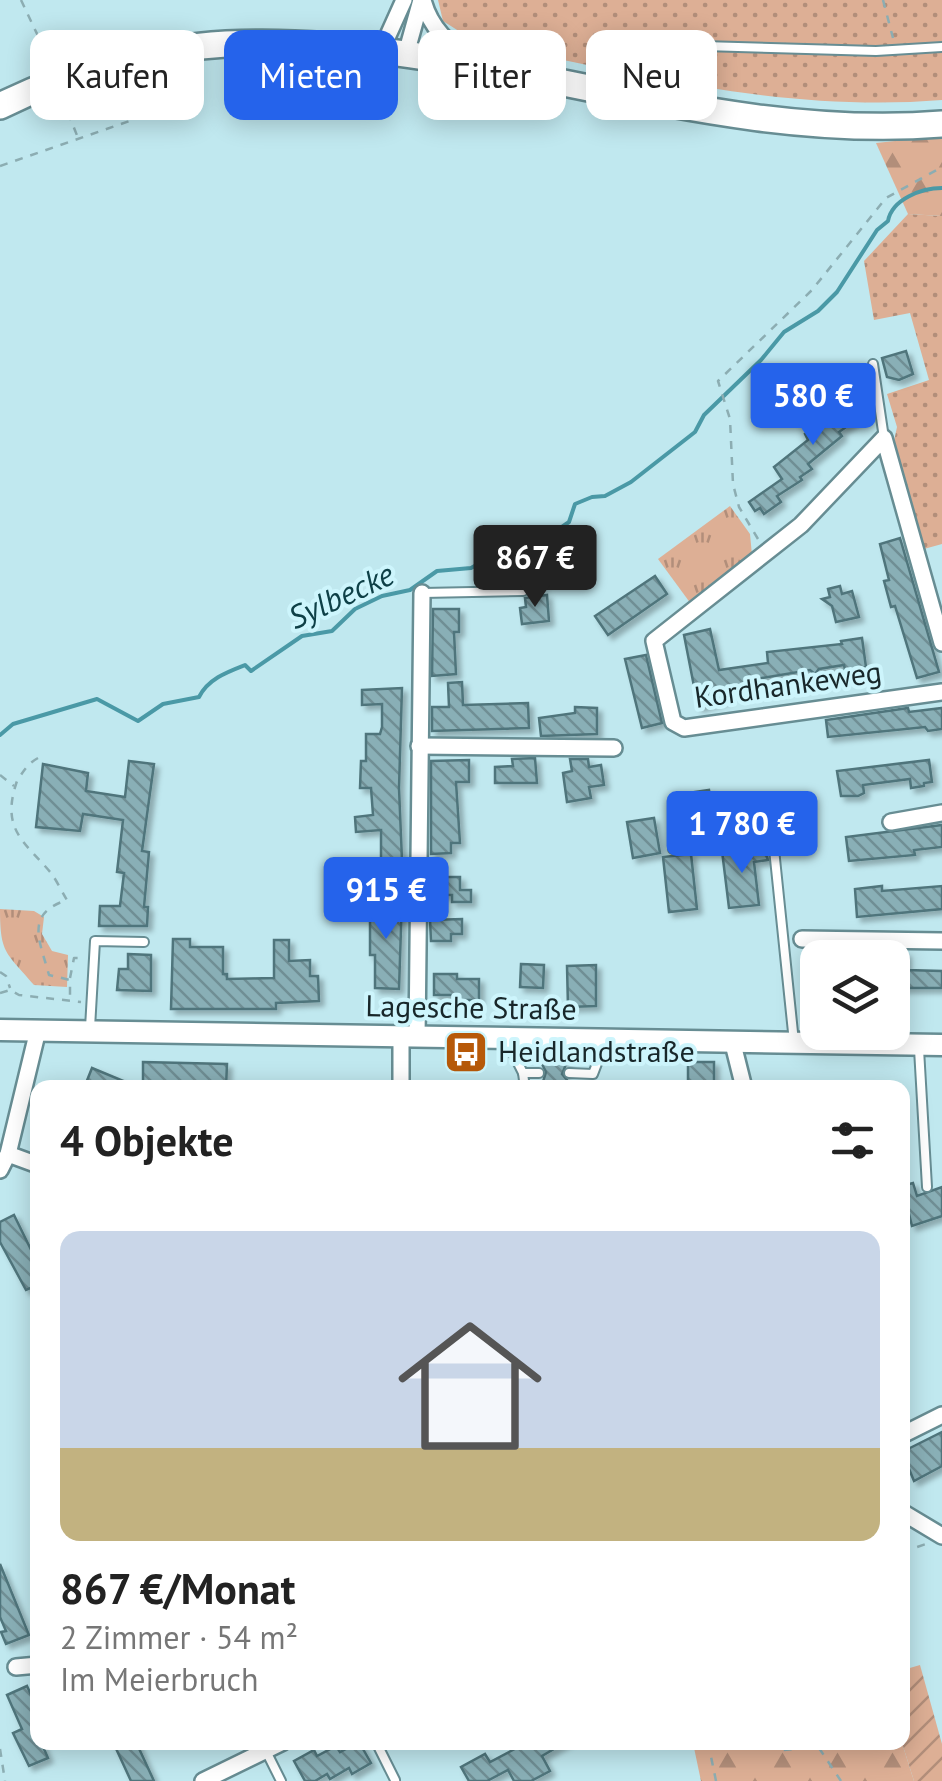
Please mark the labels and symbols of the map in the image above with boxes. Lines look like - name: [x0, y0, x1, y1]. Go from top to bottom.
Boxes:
- pin: 580 €: [743, 363, 883, 448]
- pin: 867 €: [465, 525, 605, 610]
- water label: Sylbecke: [281, 552, 400, 638]
- street label: Kordhankeweg: [692, 651, 884, 716]
- pin: 1 780 €: [650, 791, 834, 876]
- pin: 915 €: [316, 857, 456, 942]
- street label: Lagesche Straße: [365, 985, 577, 1028]
- bus stop icon: Heidlandstraße: [443, 1029, 489, 1075]
- place label: Heidlandstraße: [498, 1031, 695, 1070]

